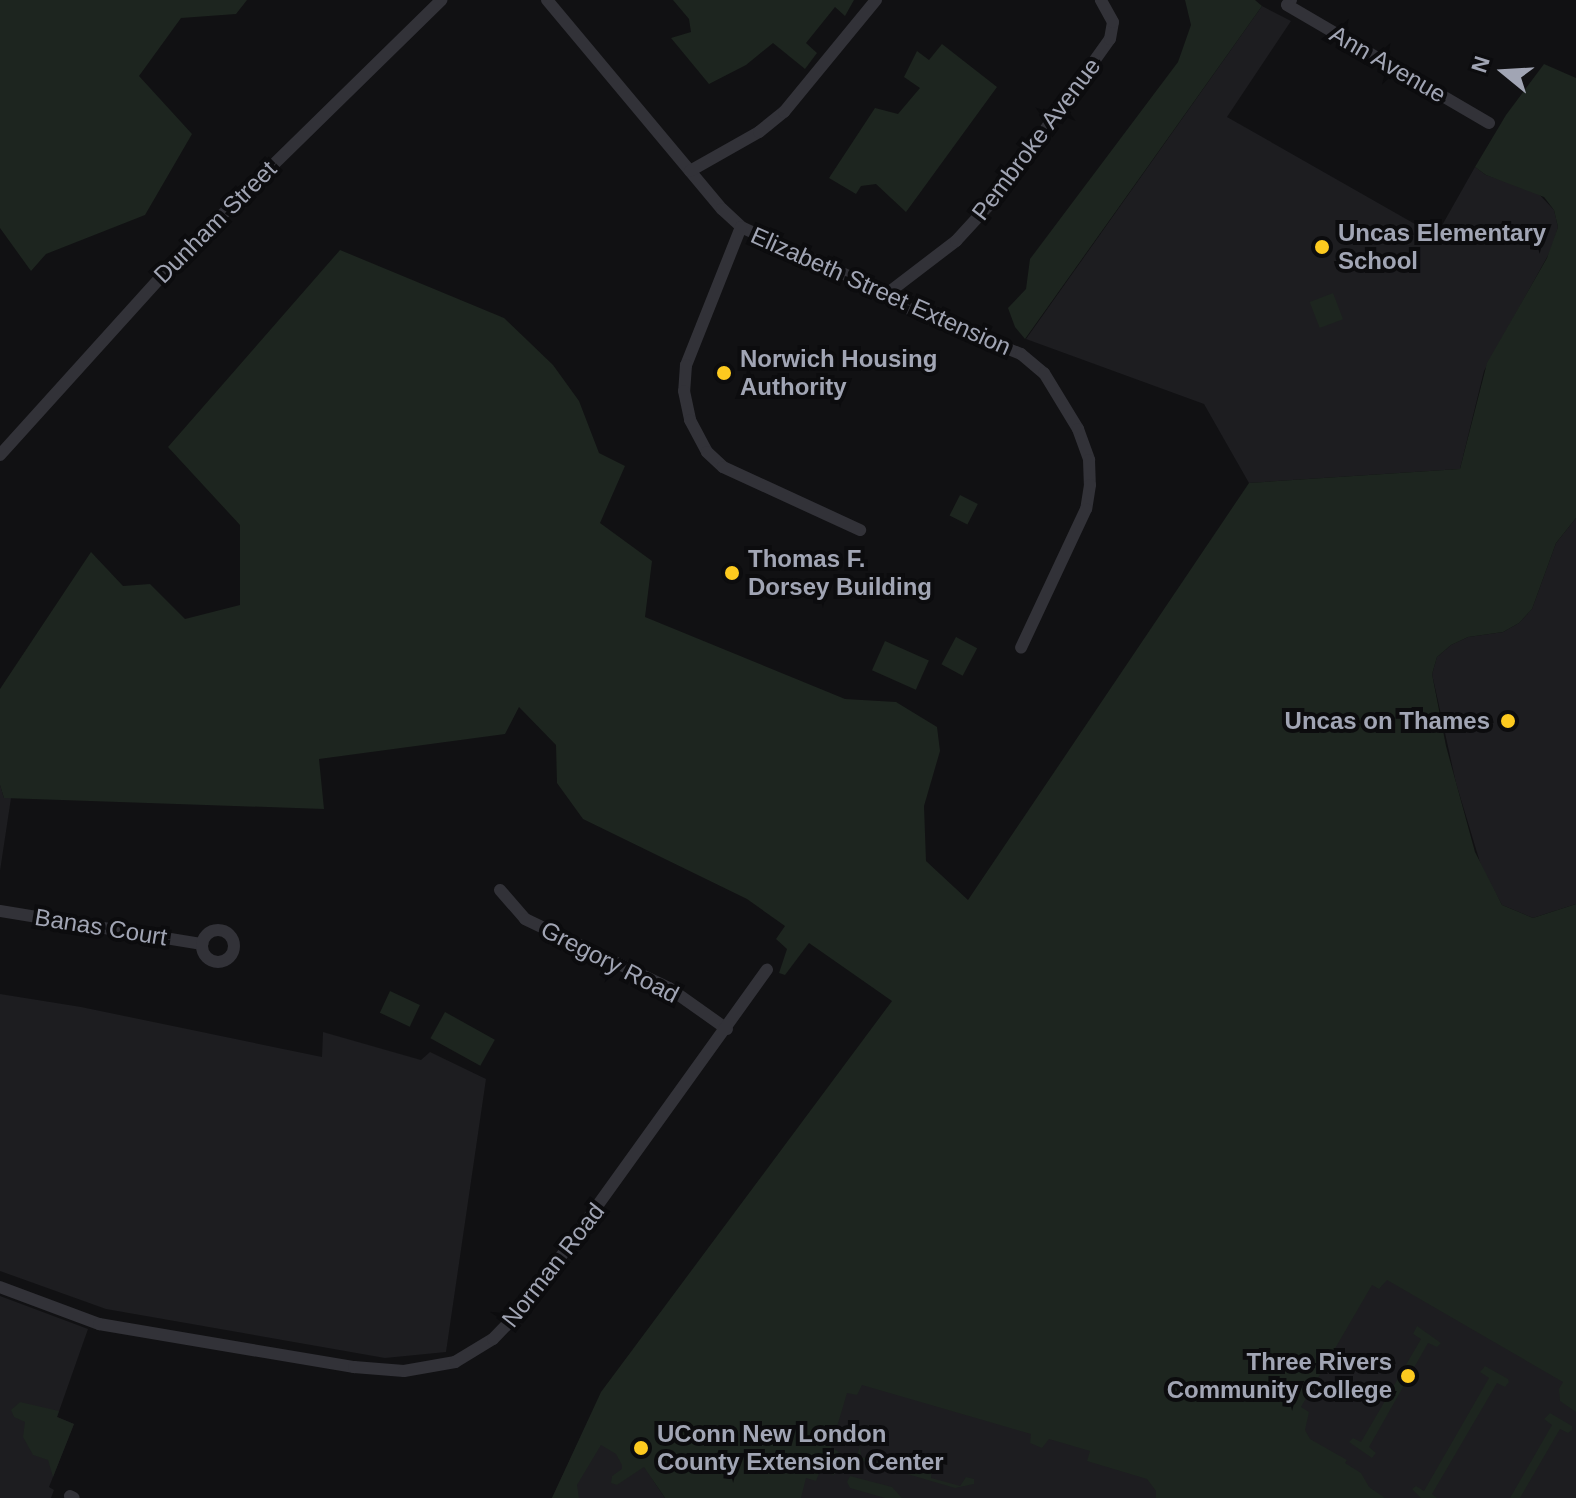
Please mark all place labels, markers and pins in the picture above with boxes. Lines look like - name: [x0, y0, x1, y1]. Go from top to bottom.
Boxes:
- place label: Uncas Elementary School: [1338, 219, 1546, 275]
- marker: Uncas Elementary School: [1313, 238, 1331, 256]
- place label: Norwich Housing Authority: [740, 345, 937, 401]
- marker: Norwich Housing Authority: [715, 364, 733, 382]
- place label: Thomas F. Dorsey Building: [748, 545, 932, 601]
- marker: Thomas F. Dorsey Building: [723, 564, 741, 582]
- place label: Uncas on Thames: [1285, 707, 1490, 735]
- marker: Uncas on Thames: [1497, 710, 1519, 732]
- place label: Three Rivers Community College: [1167, 1348, 1392, 1404]
- marker: Three Rivers Community College: [1399, 1367, 1417, 1385]
- place label: UConn New London County Extension Center: [657, 1420, 944, 1476]
- marker: UConn New London County Extension Center: [632, 1439, 650, 1457]

